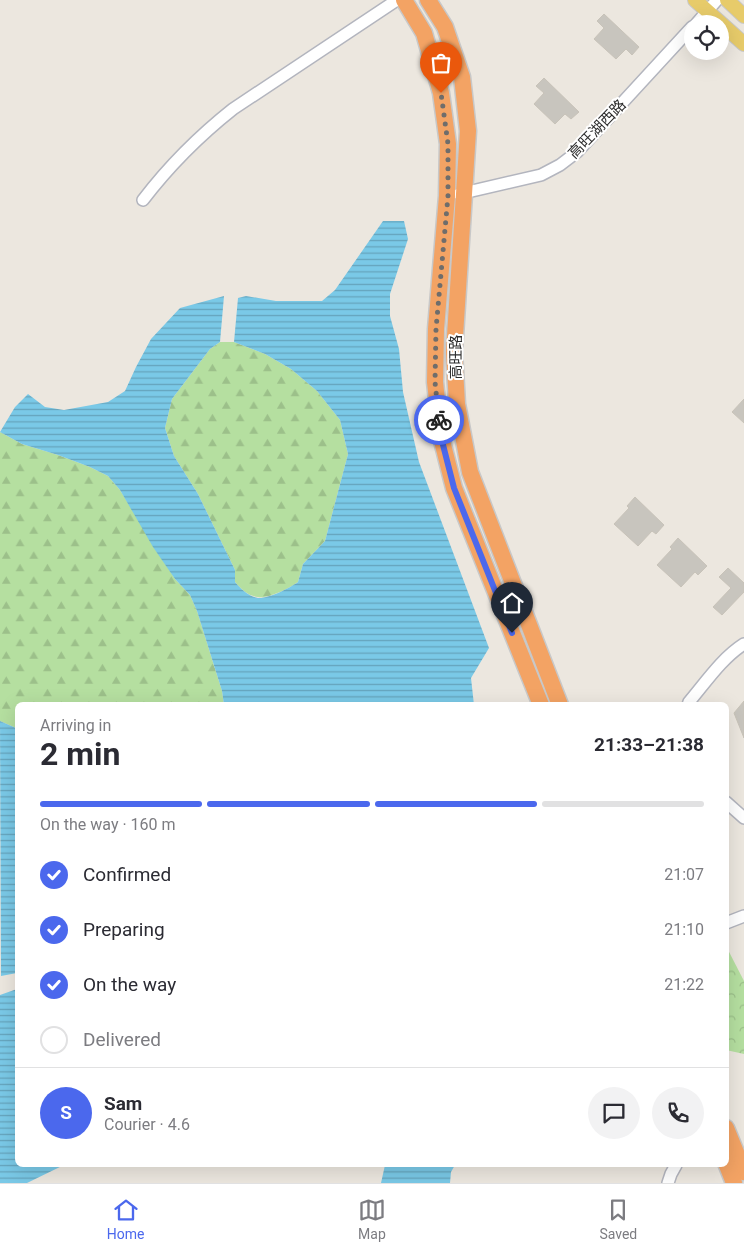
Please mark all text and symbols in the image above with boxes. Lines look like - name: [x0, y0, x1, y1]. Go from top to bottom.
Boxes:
- map controls: [684, 15, 729, 60]
- button: locate: [684, 15, 729, 60]
- pin: [420, 42, 462, 93]
- icon: bag: [427, 49, 455, 77]
- street label: 高旺湖西路: [564, 96, 630, 162]
- street label: 高旺路: [447, 334, 465, 380]
- courier: [414, 395, 464, 445]
- icon: bike: [425, 406, 453, 434]
- pin: [491, 582, 533, 633]
- icon: home: [498, 589, 526, 617]
- text: Arriving in: [40, 716, 111, 735]
- text: 21:33–21:38: [594, 733, 704, 756]
- text: 2 min: [40, 735, 120, 773]
- text: On the way · 160 m: [40, 815, 176, 834]
- icon: check: [40, 861, 68, 889]
- text: Confirmed: [83, 863, 171, 886]
- text: 21:07: [664, 865, 704, 884]
- icon: check: [40, 916, 68, 944]
- text: Preparing: [83, 918, 165, 941]
- text: 21:10: [664, 920, 704, 939]
- icon: check: [40, 971, 68, 999]
- text: On the way: [83, 973, 176, 996]
- text: 21:22: [664, 975, 704, 994]
- text: Delivered: [83, 1028, 161, 1051]
- button: chat: [588, 1087, 640, 1139]
- button: phone: [652, 1087, 704, 1139]
- text: Sam: [104, 1092, 142, 1115]
- text: S: [60, 1101, 72, 1124]
- text: Courier · 4.6: [104, 1115, 190, 1134]
- tab: Home: [107, 1196, 144, 1242]
- tab: Map: [358, 1196, 386, 1242]
- tab: Saved: [599, 1196, 637, 1242]

